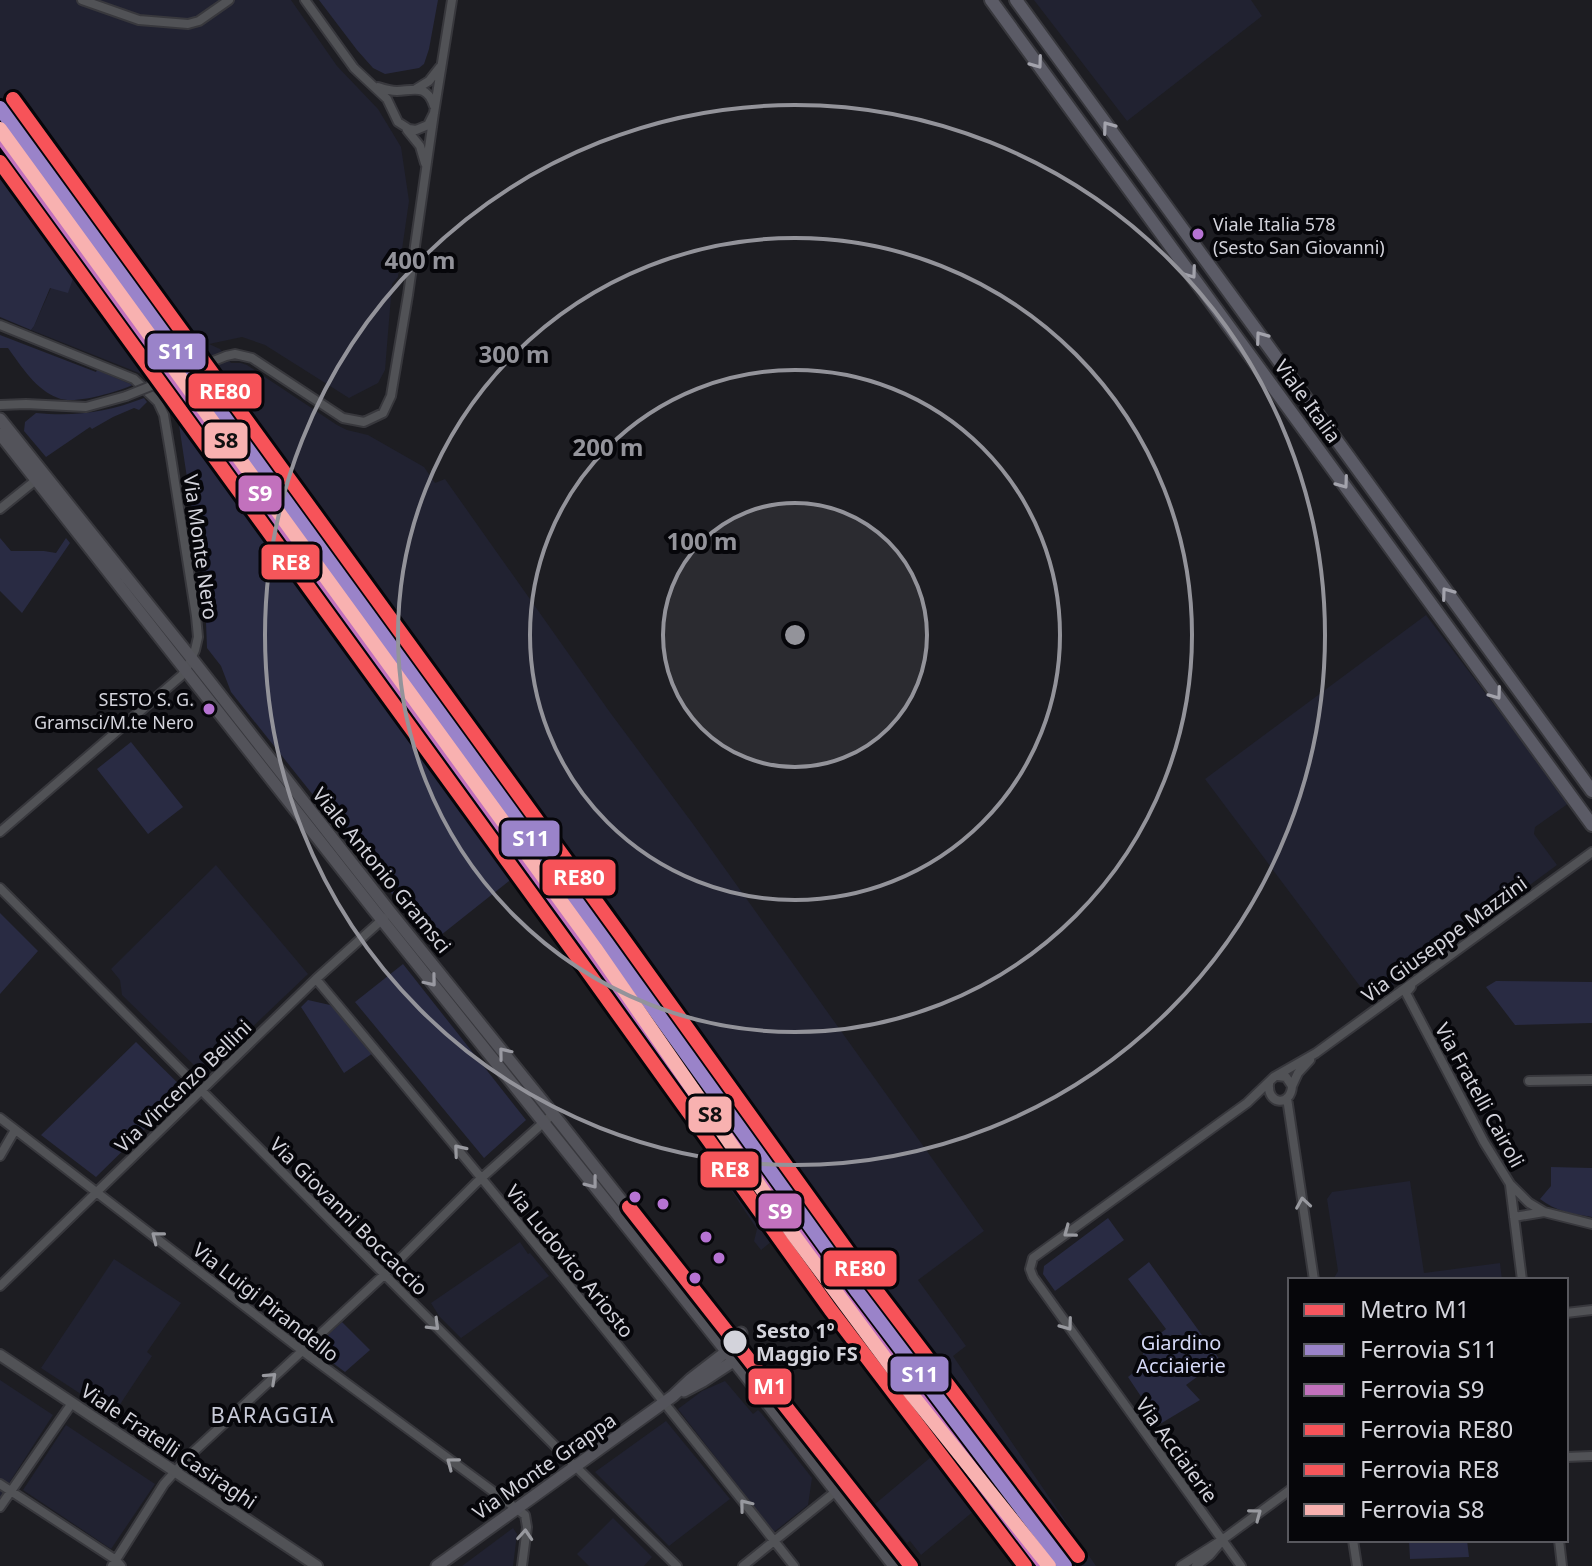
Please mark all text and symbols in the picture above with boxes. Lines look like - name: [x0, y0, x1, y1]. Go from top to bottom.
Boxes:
- one-way arrow: [1028, 54, 1042, 69]
- one-way arrow: [1104, 121, 1118, 135]
- place label: Viale Italia 578 (Sesto San Giovanni): [1213, 212, 1385, 259]
- marker: Viale Italia 578 (Sesto San Giovanni): [1190, 226, 1206, 242]
- text: 400 m: [385, 243, 455, 276]
- one-way arrow: [1181, 264, 1196, 278]
- one-way arrow: [1257, 331, 1271, 346]
- line badge: S11: [146, 332, 207, 371]
- text: S11: [158, 335, 196, 365]
- text: 300 m: [479, 337, 549, 370]
- street label: Viale Italia: [1269, 354, 1347, 448]
- line badge: RE80: [187, 372, 263, 410]
- text: RE80: [199, 375, 251, 405]
- line badge: S8: [203, 421, 249, 460]
- text: S8: [214, 424, 238, 454]
- text: 200 m: [573, 430, 643, 463]
- street label: Via Monte Nero: [177, 473, 225, 621]
- line badge: S9: [237, 474, 283, 513]
- one-way arrow: [1334, 475, 1348, 489]
- text: S9: [248, 477, 272, 507]
- text: 100 m: [667, 524, 737, 557]
- line badge: RE8: [260, 543, 321, 581]
- text: RE8: [271, 546, 311, 576]
- one-way arrow: [1443, 587, 1457, 601]
- centre of rings: [781, 621, 809, 649]
- one-way arrow: [1486, 685, 1501, 699]
- place label: SESTO S. G. Gramsci/M.te Nero: [34, 687, 194, 734]
- marker: SESTO S. G. Gramsci/M.te Nero: [201, 701, 217, 717]
- street label: Viale Antonio Gramsci: [307, 781, 457, 959]
- line badge: S11: [500, 819, 561, 858]
- text: S11: [512, 822, 550, 852]
- line badge: RE80: [541, 858, 617, 897]
- text: RE80: [553, 861, 605, 891]
- street label: Via Giuseppe Mazzini: [1356, 870, 1532, 1008]
- one-way arrow: [421, 971, 436, 986]
- street label: Via Vincenzo Bellini: [109, 1014, 257, 1158]
- street label: Via Fratelli Cairoli: [1429, 1018, 1531, 1172]
- one-way arrow: [500, 1047, 514, 1062]
- line badge: S8: [687, 1095, 733, 1134]
- text: S8: [698, 1098, 722, 1128]
- street label: Via Giovanni Boccaccio: [264, 1131, 434, 1301]
- one-way arrow: [454, 1145, 469, 1160]
- line badge: RE8: [699, 1150, 760, 1189]
- text: RE8: [710, 1153, 750, 1183]
- one-way arrow: [583, 1174, 597, 1189]
- street label: Via Ludovico Ariosto: [500, 1179, 640, 1343]
- unlabelled marker: [627, 1189, 643, 1205]
- line badge: S9: [757, 1192, 803, 1230]
- text: S9: [768, 1195, 792, 1225]
- unlabelled marker: [655, 1196, 671, 1212]
- one-way arrow: [1295, 1196, 1312, 1210]
- one-way arrow: [1063, 1222, 1077, 1237]
- unlabelled marker: [698, 1229, 714, 1245]
- one-way arrow: [151, 1232, 166, 1247]
- street label: Via Luigi Pirandello: [187, 1236, 345, 1368]
- line badge: RE80: [822, 1249, 898, 1288]
- unlabelled marker: [711, 1250, 727, 1266]
- text: RE80: [834, 1252, 886, 1282]
- unlabelled marker: [687, 1270, 703, 1286]
- legend: [1288, 1278, 1568, 1542]
- text: Metro M1: [1360, 1292, 1470, 1325]
- one-way arrow: [425, 1315, 440, 1330]
- one-way arrow: [1057, 1316, 1072, 1330]
- place label: Sesto 1º Maggio FS: [756, 1317, 858, 1367]
- marker: Sesto 1º Maggio FS: [721, 1328, 749, 1356]
- park label: Giardino Acciaierie: [1136, 1329, 1226, 1379]
- text: Ferrovia S11: [1360, 1332, 1498, 1365]
- line badge: S11: [889, 1355, 950, 1393]
- text: S11: [901, 1358, 939, 1388]
- line badge: M1: [747, 1367, 793, 1406]
- text: M1: [753, 1370, 787, 1400]
- text: Ferrovia S9: [1360, 1372, 1484, 1405]
- one-way arrow: [262, 1373, 276, 1388]
- street label: Viale Fratelli Casiraghi: [76, 1377, 262, 1515]
- street label: Via Acciaierie: [1130, 1392, 1224, 1508]
- district label: BARAGGIA: [210, 1399, 336, 1429]
- street label: Via Monte Grappa: [467, 1406, 621, 1526]
- text: Ferrovia RE80: [1360, 1412, 1513, 1445]
- text: Ferrovia RE8: [1360, 1452, 1499, 1485]
- one-way arrow: [446, 1458, 461, 1472]
- text: Ferrovia S8: [1360, 1492, 1484, 1525]
- one-way arrow: [741, 1499, 755, 1514]
- one-way arrow: [1247, 1510, 1261, 1524]
- one-way arrow: [516, 1528, 533, 1541]

